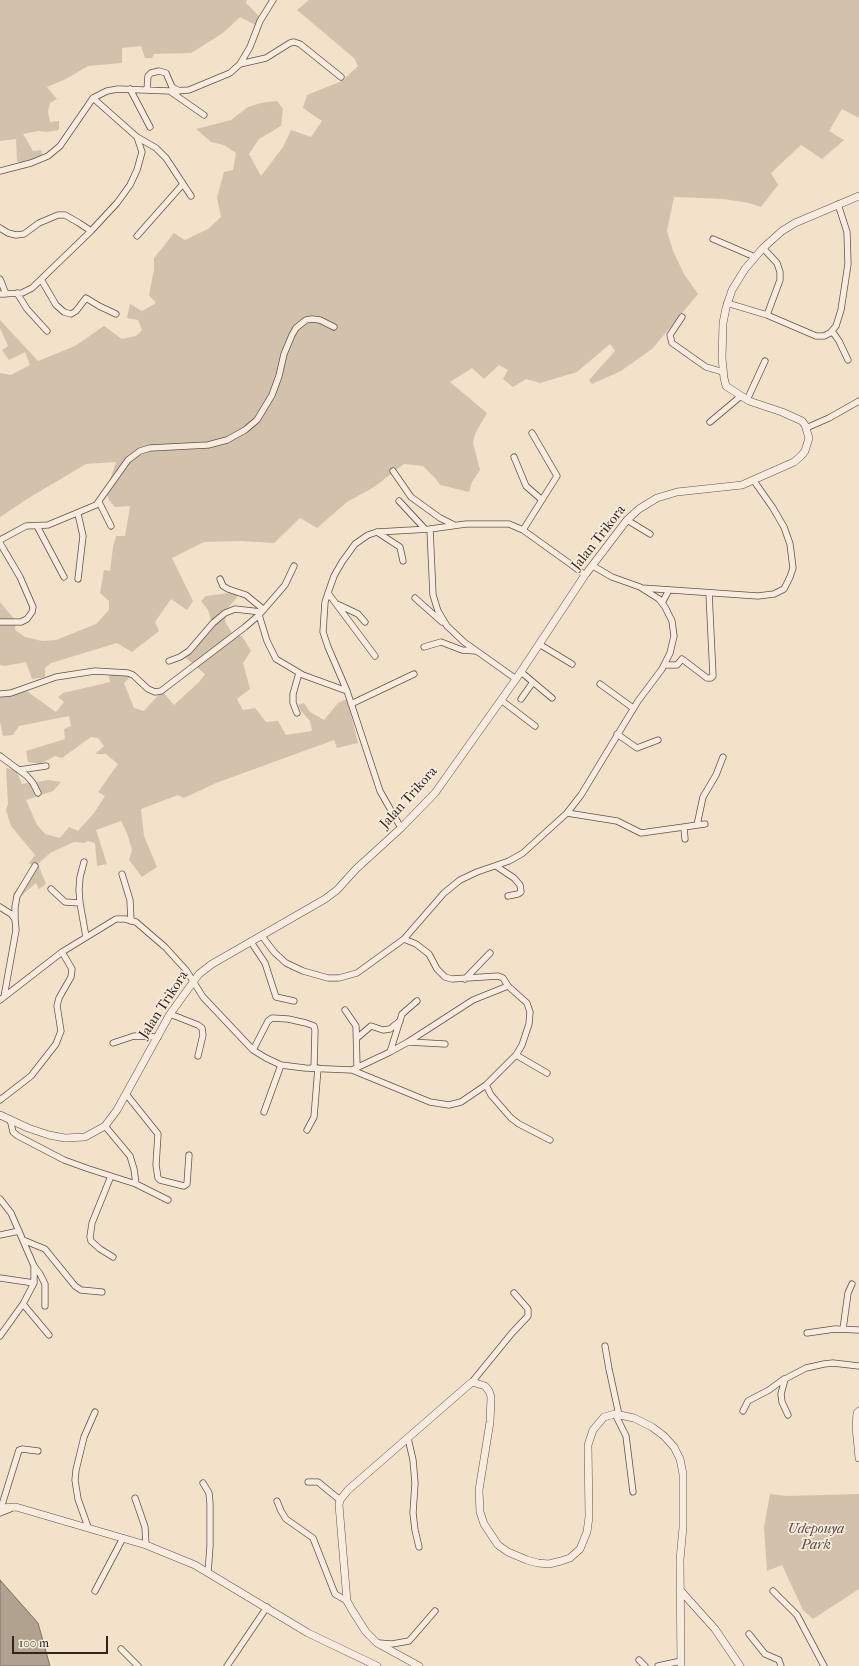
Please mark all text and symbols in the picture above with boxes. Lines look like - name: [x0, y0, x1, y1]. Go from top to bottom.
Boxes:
- street label: Jalan Trikora: [568, 502, 630, 574]
- street label: Jalan Trikora: [377, 763, 441, 833]
- street label: Jalan Trikora: [136, 968, 192, 1042]
- park label: Udepouya Park: [788, 1522, 844, 1554]
- scale bar: [14, 1628, 110, 1654]
- text: 100 m: [19, 1636, 49, 1650]

